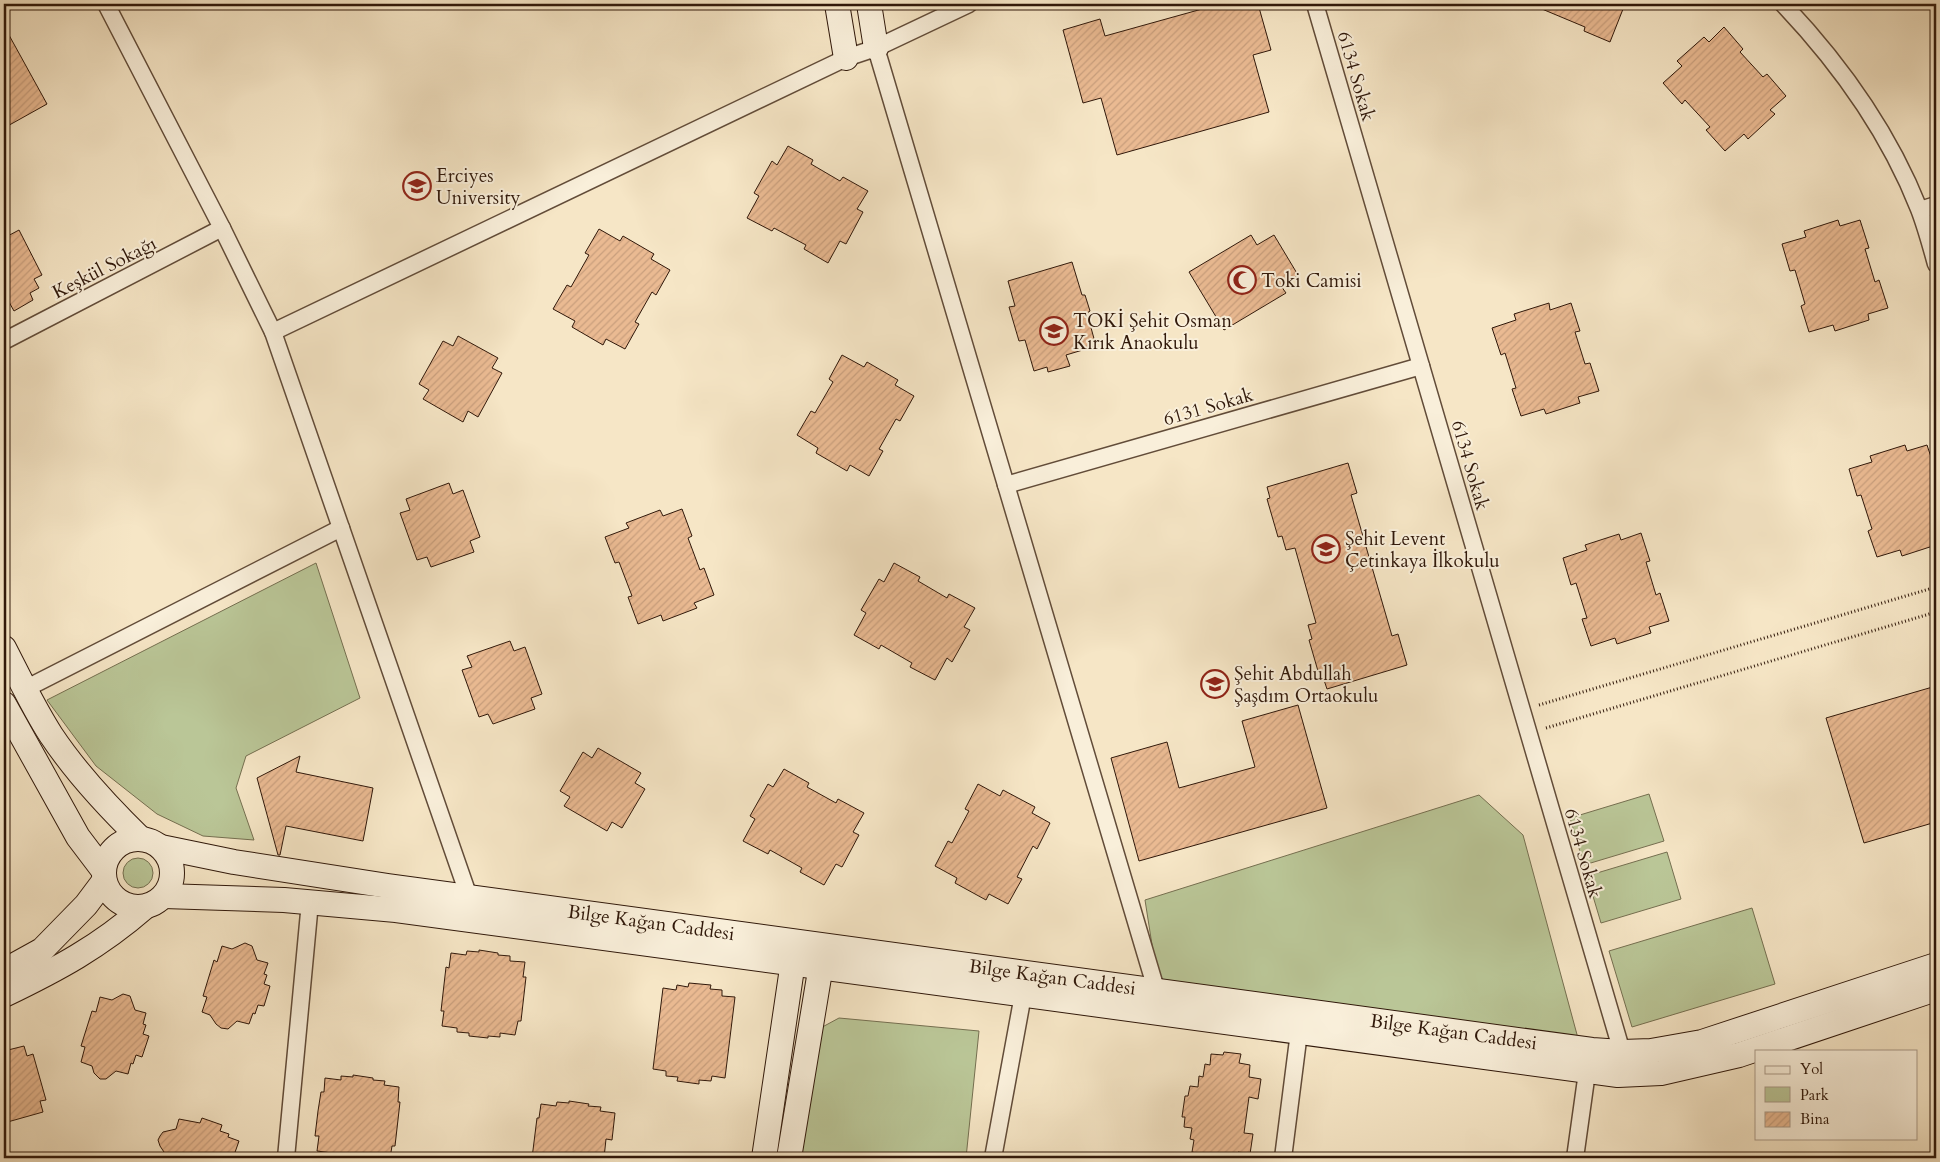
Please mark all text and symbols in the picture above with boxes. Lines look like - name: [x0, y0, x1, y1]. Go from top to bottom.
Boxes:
- street label: 6134 Sokak: [1331, 28, 1381, 125]
- place label: Erciyes University: [436, 163, 521, 211]
- school or university icon: Erciyes University: [402, 171, 432, 201]
- street label: Keşkül Sokağı: [48, 230, 161, 305]
- mosque icon: Toki Camisi: [1227, 265, 1257, 295]
- place label: Toki Camisi: [1261, 268, 1362, 294]
- place label: TOKİ Şehit Osman Kırık Anaokulu: [1073, 308, 1232, 356]
- school or university icon: TOKİ Şehit Osman Kırık Anaokulu: [1039, 316, 1069, 346]
- street label: 6131 Sokak: [1160, 382, 1257, 432]
- street label: 6134 Sokak: [1445, 417, 1495, 514]
- place label: Şehit Levent Çetinkaya İlkokulu: [1345, 526, 1500, 574]
- school or university icon: Şehit Levent Çetinkaya İlkokulu: [1311, 534, 1341, 564]
- place label: Şehit Abdullah Şaşdım Ortaokulu: [1234, 661, 1378, 709]
- school or university icon: Şehit Abdullah Şaşdım Ortaokulu: [1200, 669, 1230, 699]
- street label: 6134 Sokak: [1558, 805, 1608, 902]
- street label: Bilge Kağan Caddesi: [566, 899, 736, 947]
- street label: Bilge Kağan Caddesi: [967, 953, 1137, 1002]
- street label: Bilge Kağan Caddesi: [1369, 1008, 1539, 1056]
- legend: [1755, 1050, 1918, 1140]
- text: Yol: [1800, 1059, 1823, 1079]
- text: Park: [1800, 1085, 1829, 1105]
- text: Bina: [1800, 1109, 1830, 1129]

